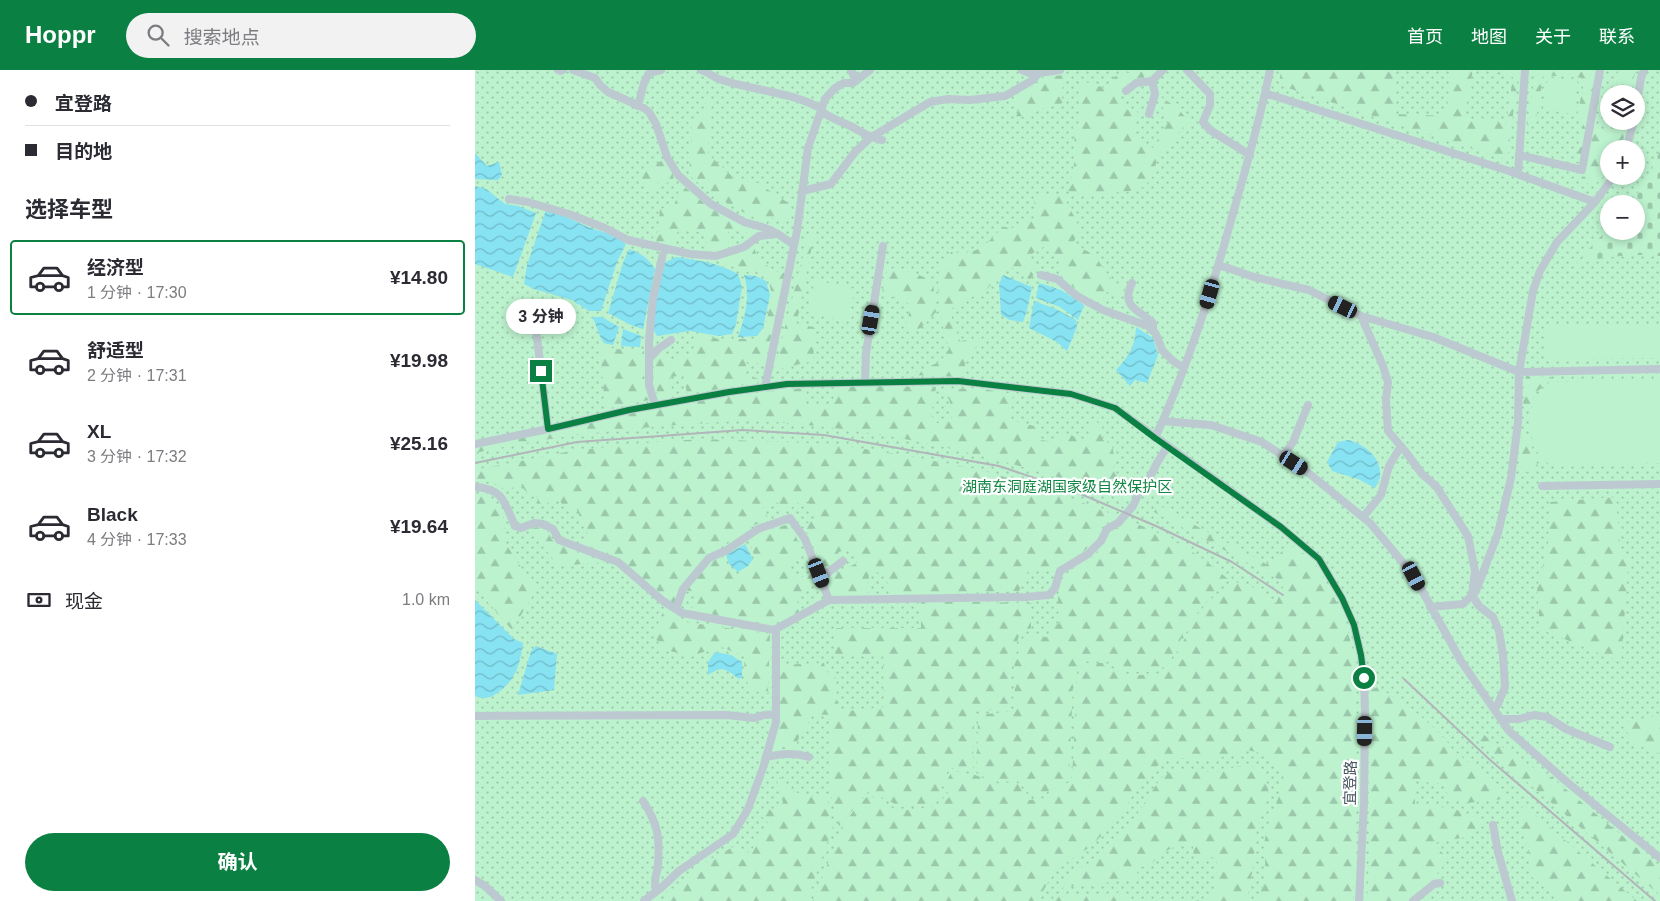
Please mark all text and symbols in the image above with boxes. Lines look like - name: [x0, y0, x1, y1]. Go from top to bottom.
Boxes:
- search box: [126, 13, 476, 58]
- text: Hoppr: [25, 21, 96, 48]
- icon: search: [144, 21, 172, 49]
- text: 搜索地点: [184, 27, 260, 48]
- text: 首页: [1407, 27, 1443, 47]
- text: 地图: [1471, 27, 1507, 47]
- text: 关于: [1535, 27, 1571, 47]
- text: 联系: [1599, 27, 1635, 47]
- map controls: [1600, 85, 1645, 240]
- button: layers: [1600, 85, 1645, 130]
- text: 宜登路: [55, 93, 112, 114]
- button: +: [1600, 140, 1645, 185]
- text: 目的地: [55, 141, 112, 162]
- button: −: [1600, 195, 1645, 240]
- text: 选择车型: [25, 197, 113, 222]
- icon: car: [27, 255, 72, 300]
- text: 经济型: [87, 257, 144, 278]
- text: ¥14.80: [390, 267, 448, 288]
- car: [1198, 278, 1221, 310]
- text: 1 分钟 · 17:30: [87, 284, 187, 301]
- car: [1326, 294, 1359, 320]
- callout: 3 分钟: [506, 298, 576, 334]
- car: [861, 304, 880, 336]
- text: 3 分钟: [518, 308, 564, 325]
- icon: car: [27, 338, 72, 383]
- text: 舒适型: [87, 340, 144, 361]
- text: ¥19.98: [390, 350, 448, 371]
- route end: [530, 360, 552, 382]
- text: 2 分钟 · 17:31: [87, 367, 187, 384]
- icon: car: [27, 421, 72, 466]
- text: XL: [87, 421, 111, 442]
- text: ¥25.16: [390, 433, 448, 454]
- text: 3 分钟 · 17:32: [87, 448, 187, 465]
- car: [1277, 449, 1310, 477]
- park label: 湖南东洞庭湖国家级自然保护区: [962, 478, 1172, 495]
- icon: car: [27, 504, 72, 549]
- text: Black: [87, 504, 138, 525]
- text: ¥19.64: [390, 516, 448, 537]
- text: 4 分钟 · 17:33: [87, 531, 187, 548]
- car: [806, 556, 831, 590]
- car: [1400, 559, 1427, 593]
- icon: cash: [25, 586, 53, 614]
- text: 现金: [65, 591, 103, 612]
- text: 1.0 km: [402, 591, 450, 608]
- route start: [1353, 667, 1375, 689]
- car: [1357, 716, 1372, 746]
- street label: 宜登路: [1341, 760, 1359, 806]
- button: 确认: [25, 833, 450, 891]

